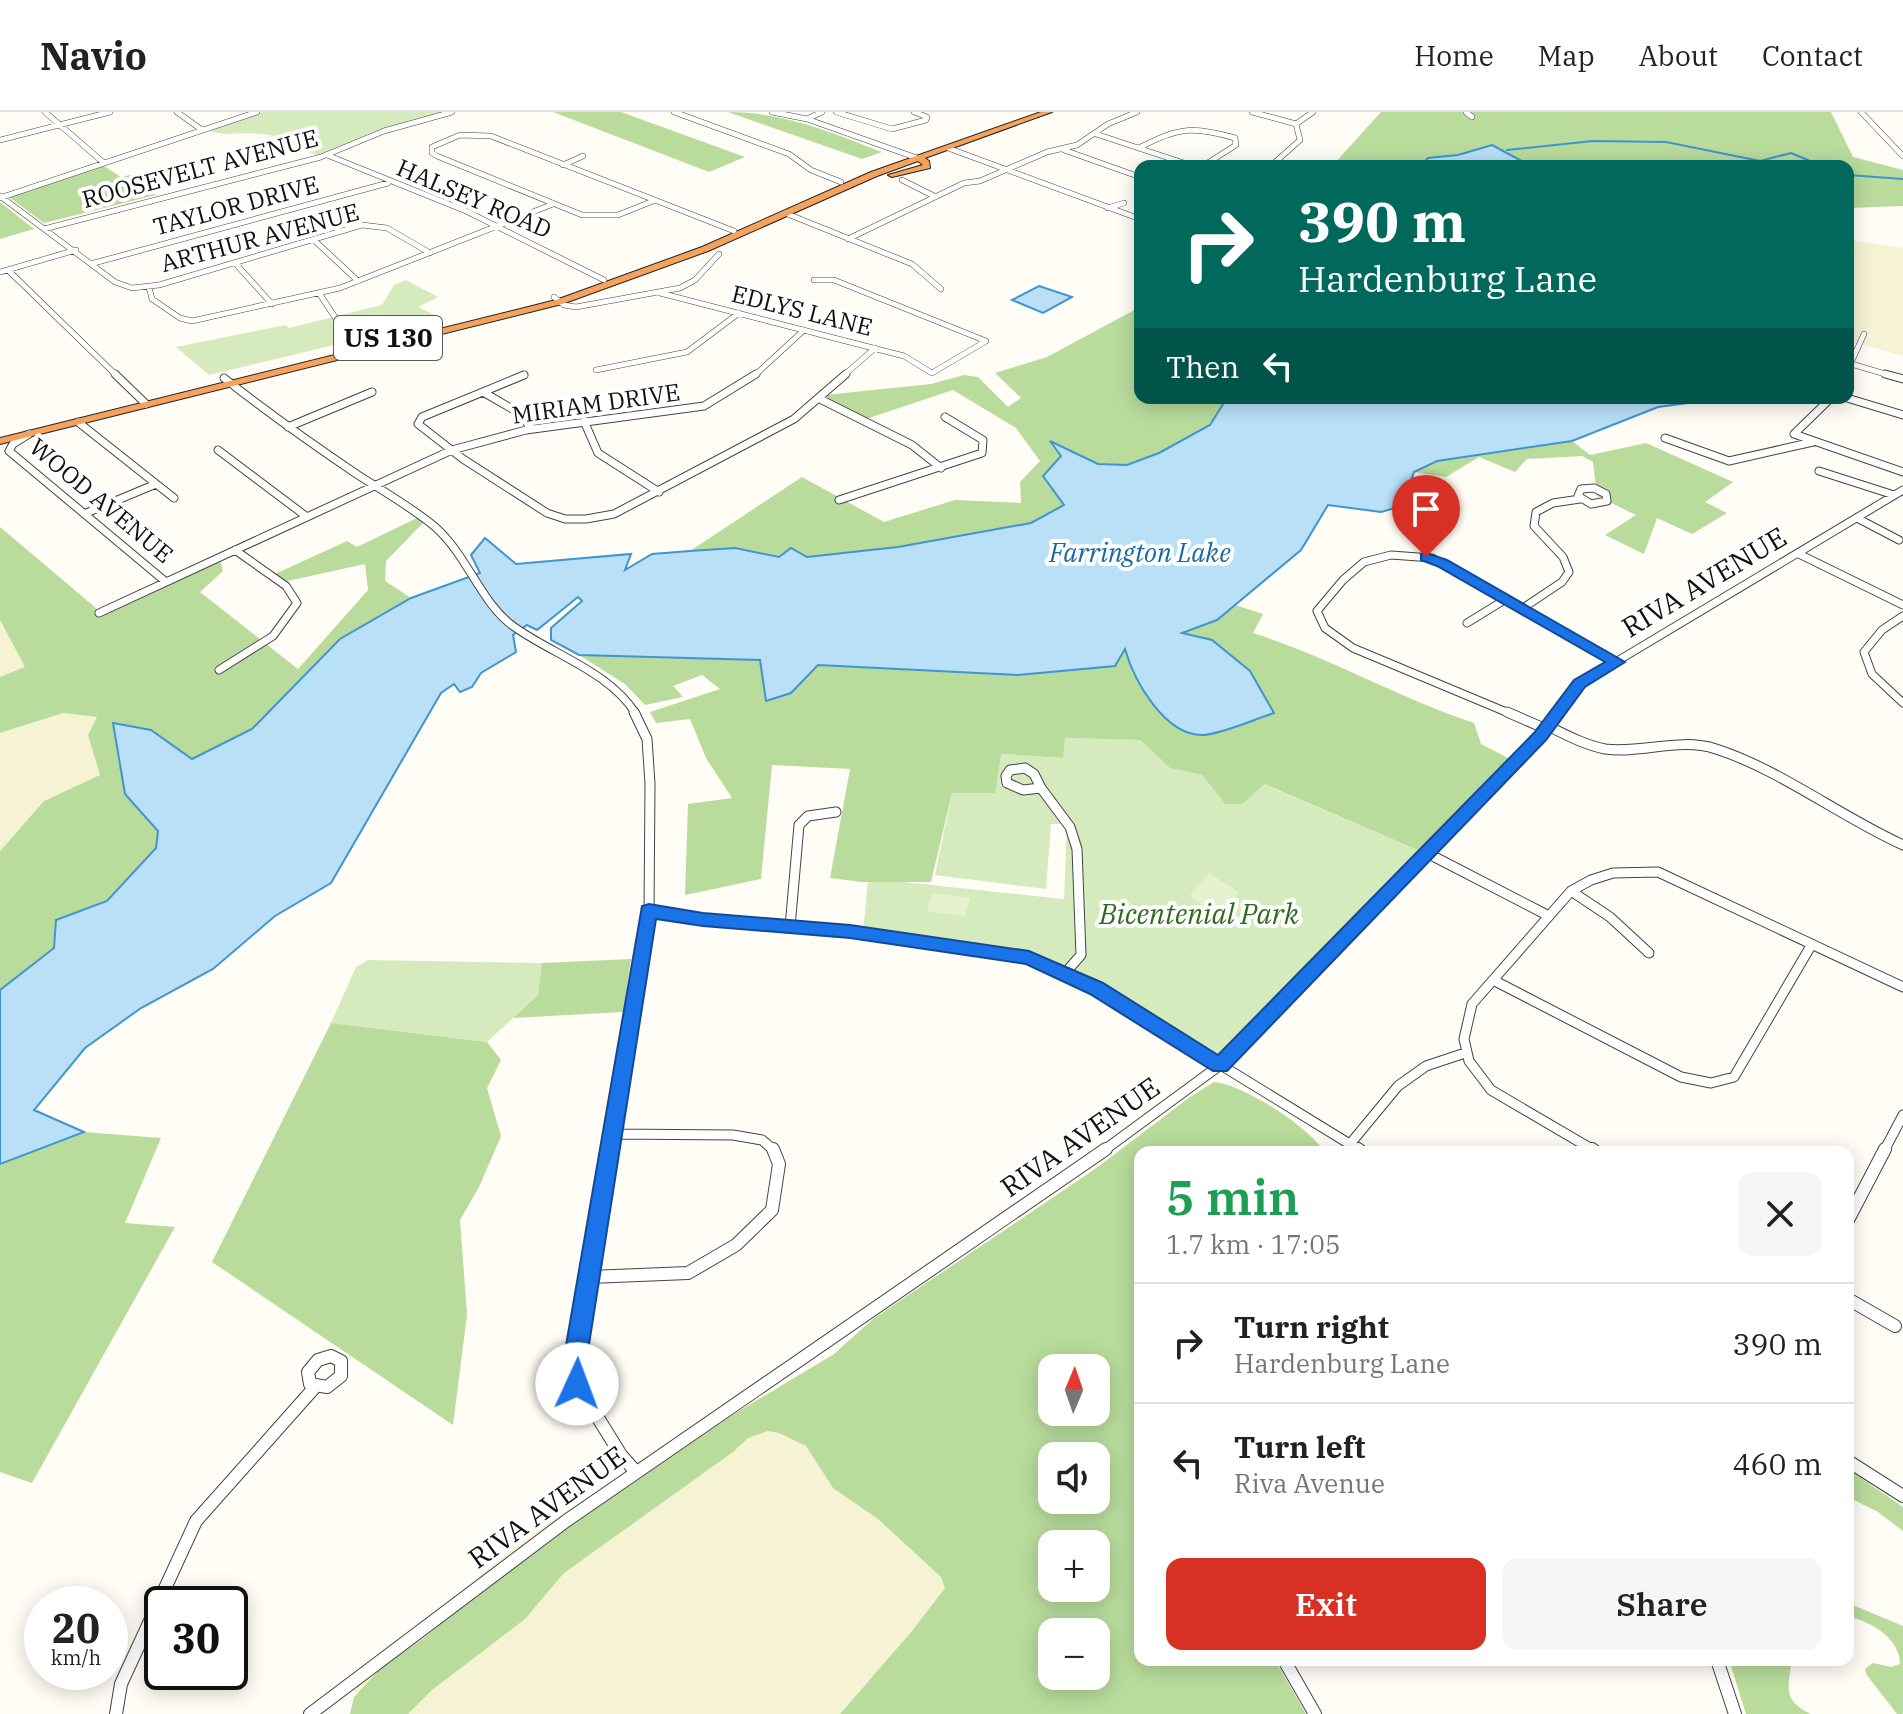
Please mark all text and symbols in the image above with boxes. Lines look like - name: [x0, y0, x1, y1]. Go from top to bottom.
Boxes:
- text: Navio: [40, 31, 147, 80]
- text: Home: [1414, 37, 1494, 74]
- text: Map: [1538, 37, 1595, 74]
- text: About: [1639, 37, 1718, 74]
- text: Contact: [1762, 37, 1863, 74]
- street label: ROOSEVELT AVENUE: [78, 121, 321, 215]
- street label: HALSEY ROAD: [392, 151, 557, 245]
- street label: TAYLOR DRIVE: [149, 168, 322, 243]
- text: 390 m: [1298, 185, 1466, 257]
- icon: right: [1166, 192, 1270, 296]
- street label: ARTHUR AVENUE: [157, 195, 362, 279]
- text: Hardenburg Lane: [1298, 255, 1597, 302]
- street label: EDLYS LANE: [728, 277, 876, 343]
- road number: US 130: [334, 316, 442, 360]
- icon: left: [1256, 344, 1300, 388]
- text: Then: [1166, 347, 1240, 386]
- street label: MIRIAM DRIVE: [510, 375, 682, 431]
- street label: WOOD AVENUE: [23, 431, 180, 570]
- pin: [1392, 475, 1460, 557]
- icon: arrive: [1404, 487, 1448, 531]
- street label: RIVA AVENUE: [1614, 518, 1793, 645]
- water label: Farrington Lake: [1048, 535, 1231, 569]
- park label: Bicentenial Park: [1098, 895, 1299, 932]
- street label: RIVA AVENUE: [993, 1068, 1167, 1205]
- text: 5 min: [1166, 1166, 1299, 1228]
- button: close: [1738, 1172, 1822, 1256]
- text: 1.7 km · 17:05: [1166, 1227, 1341, 1261]
- text: Turn right: [1234, 1307, 1389, 1346]
- icon: right: [1166, 1321, 1210, 1365]
- text: 390 m: [1732, 1324, 1822, 1363]
- position arrow: [535, 1342, 619, 1426]
- text: Hardenburg Lane: [1234, 1346, 1450, 1380]
- north arrow: [1038, 1354, 1110, 1426]
- map controls: [1038, 1354, 1110, 1690]
- text: Turn left: [1234, 1427, 1366, 1466]
- street label: RIVA AVENUE: [461, 1437, 633, 1576]
- icon: left: [1166, 1441, 1210, 1485]
- button: sound: [1038, 1442, 1110, 1514]
- text: 460 m: [1732, 1444, 1822, 1483]
- text: Riva Avenue: [1234, 1466, 1385, 1500]
- button: +: [1038, 1530, 1110, 1602]
- button: Exit: [1166, 1558, 1486, 1650]
- button: Share: [1502, 1558, 1822, 1650]
- speed limit sign: 30: [144, 1586, 248, 1690]
- text: 20: [52, 1602, 100, 1654]
- button: −: [1038, 1618, 1110, 1690]
- text: km/h: [51, 1644, 101, 1671]

